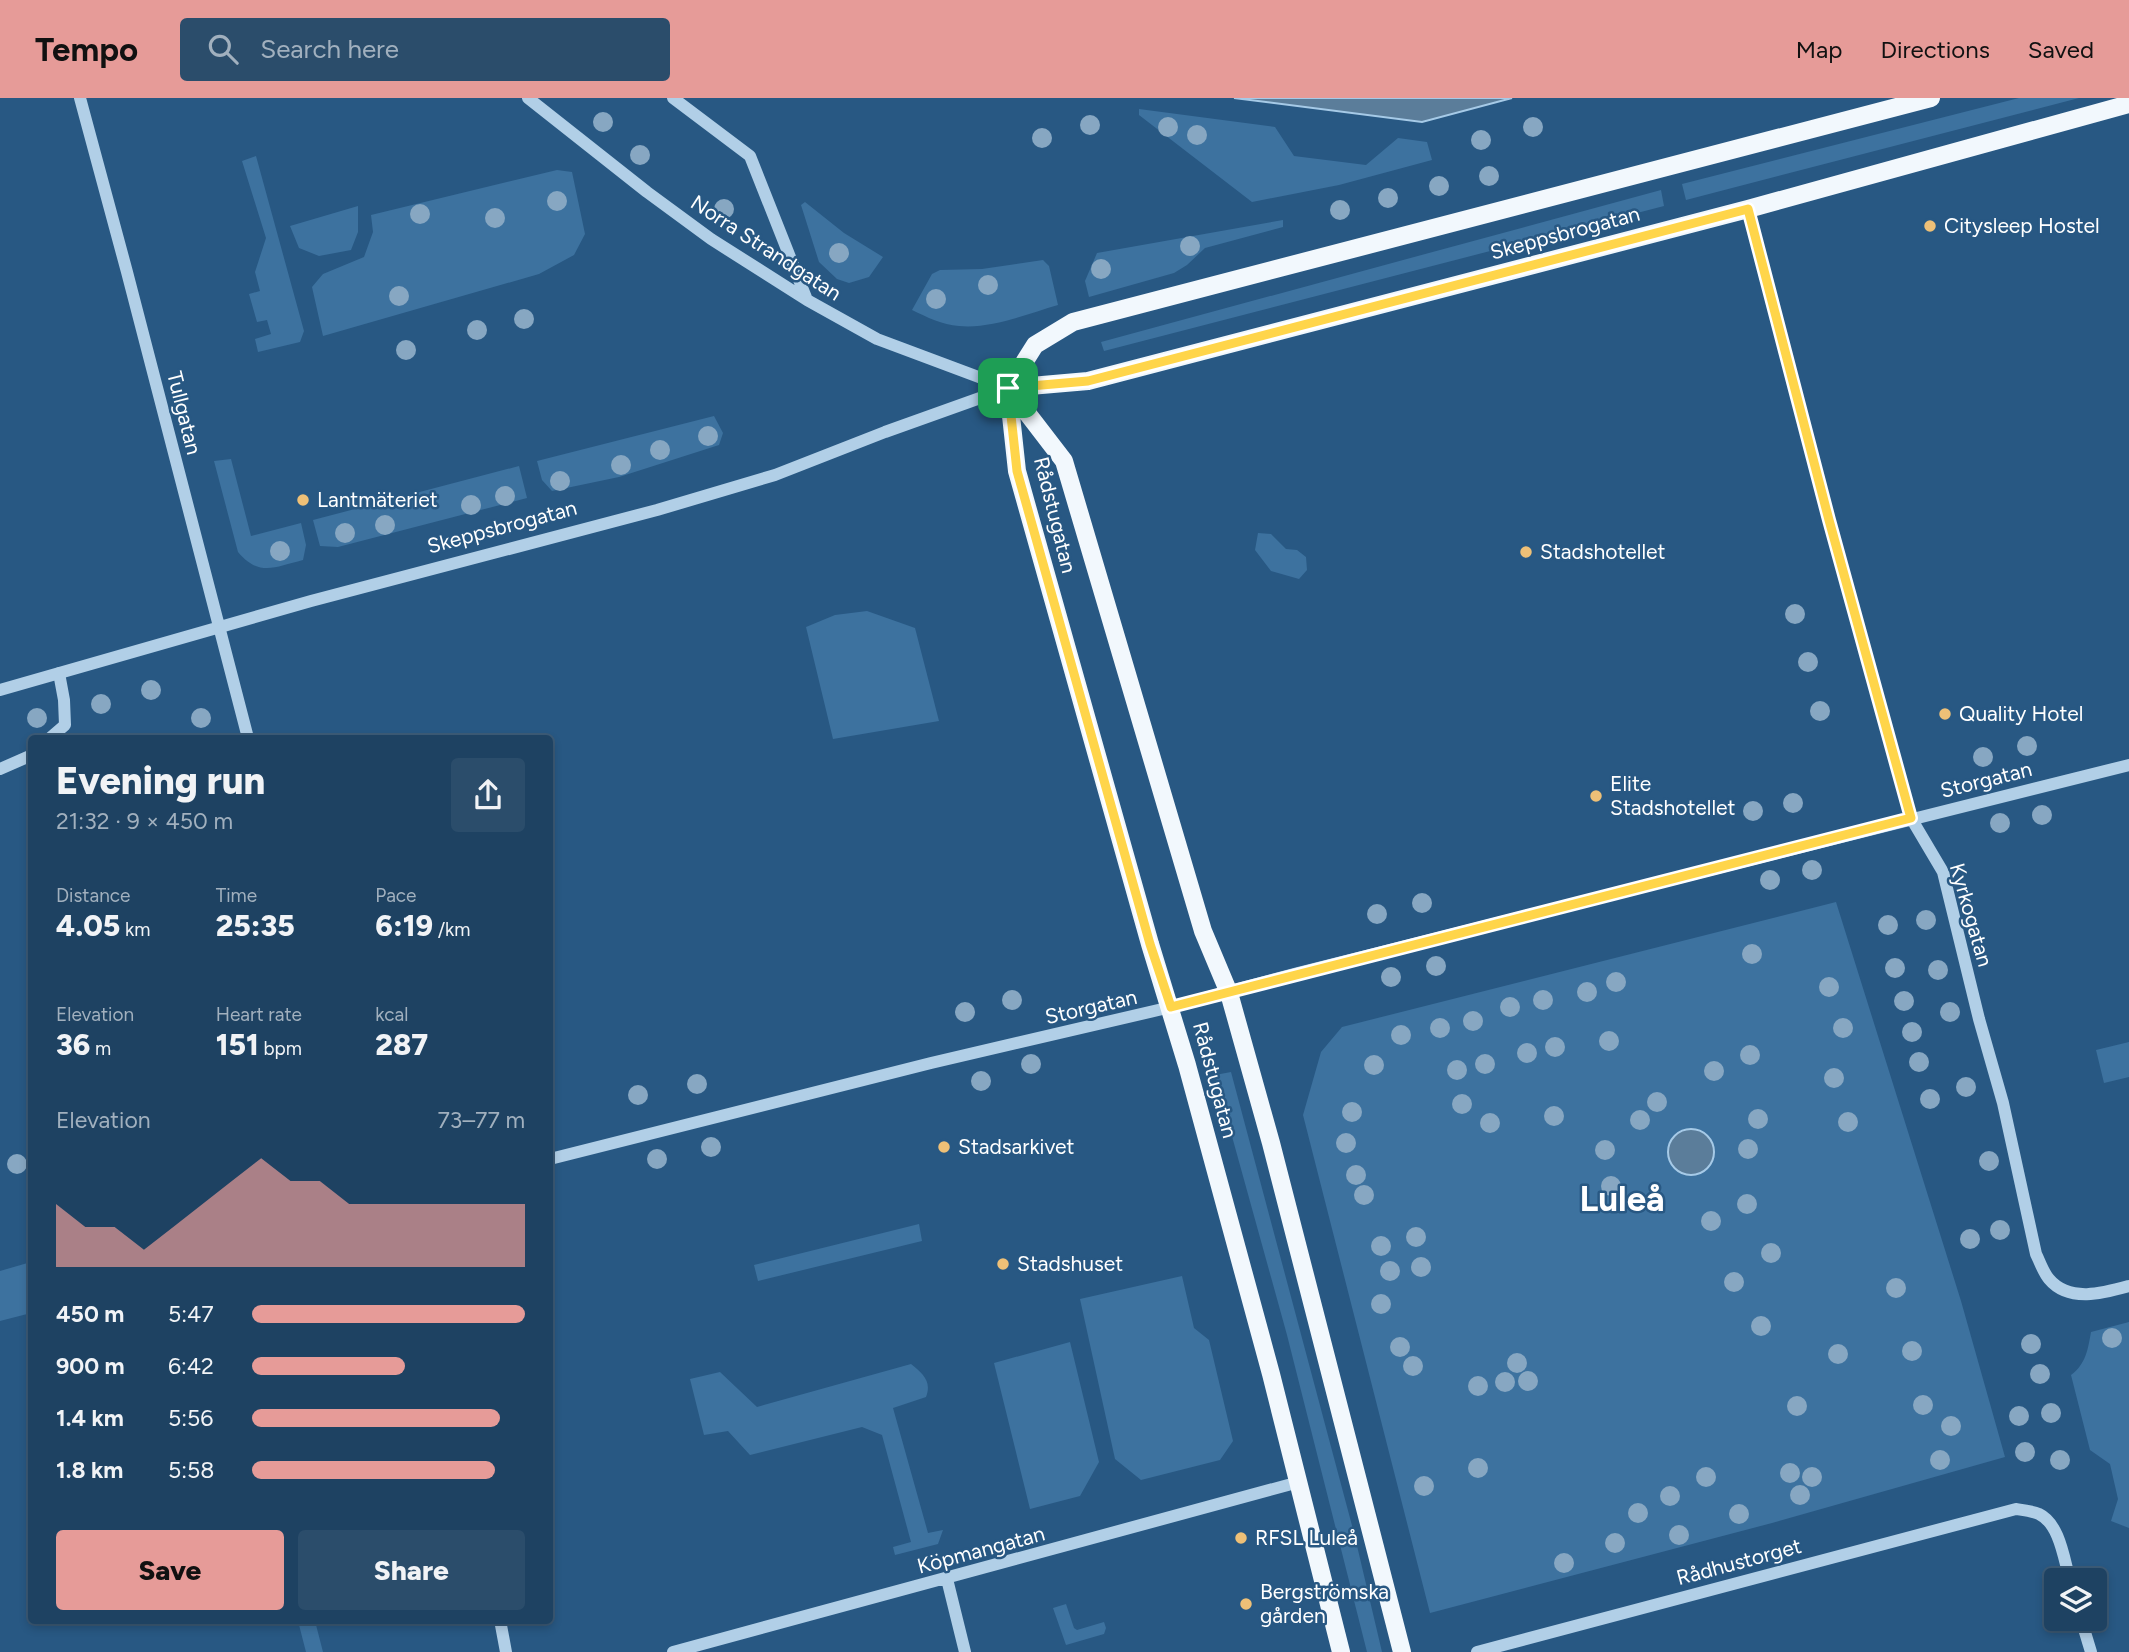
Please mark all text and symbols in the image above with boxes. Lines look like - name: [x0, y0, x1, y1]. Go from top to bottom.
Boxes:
- search box: [180, 18, 670, 81]
- text: Tempo: [35, 30, 138, 69]
- icon: search: [204, 30, 242, 68]
- text: Search here: [260, 33, 399, 65]
- text: Map: [1796, 35, 1842, 64]
- text: Directions: [1880, 35, 1990, 64]
- text: Saved: [2028, 35, 2094, 64]
- street label: Norra Strandgatan: [686, 190, 846, 306]
- street label: Skeppsbrogatan: [1487, 201, 1642, 265]
- place label: Citysleep Hostel: [1944, 213, 2100, 238]
- marker: Citysleep Hostel: [1922, 218, 1938, 234]
- pin: [978, 358, 1038, 418]
- street label: Tullgatan: [162, 369, 207, 457]
- icon: arrive: [989, 369, 1027, 407]
- street label: Rådstugatan: [1029, 454, 1082, 576]
- place label: Lantmäteriet: [317, 487, 438, 512]
- marker: Lantmäteriet: [295, 492, 311, 508]
- street label: Skeppsbrogatan: [424, 495, 579, 559]
- place label: Stadshotellet: [1540, 539, 1666, 564]
- marker: Stadshotellet: [1518, 544, 1534, 560]
- place label: Quality Hotel: [1959, 701, 2083, 726]
- marker: Quality Hotel: [1937, 706, 1953, 722]
- street label: Storgatan: [1938, 756, 2034, 803]
- text: Evening run: [56, 758, 265, 804]
- button: share: [451, 758, 525, 832]
- place label: Elite Stadshotellet: [1610, 771, 1736, 820]
- marker: Elite Stadshotellet: [1588, 788, 1604, 804]
- text: 21:32 · 9 × 450 m: [56, 807, 233, 835]
- street label: Kyrkogatan: [1945, 860, 1998, 969]
- text: Distance: [56, 884, 130, 907]
- text: Time: [216, 884, 257, 907]
- text: Pace: [375, 884, 416, 907]
- text: 4.05: [56, 907, 120, 944]
- text: 25:35: [216, 907, 295, 944]
- text: 6:19: [375, 907, 433, 944]
- text: km: [120, 918, 150, 941]
- text: /km: [433, 918, 470, 941]
- street label: Storgatan: [1043, 984, 1139, 1029]
- text: Elevation: [56, 1003, 134, 1026]
- text: Heart rate: [216, 1003, 302, 1026]
- text: kcal: [375, 1003, 409, 1026]
- street label: Rådstugatan: [1188, 1019, 1243, 1141]
- text: 36: [56, 1026, 90, 1063]
- text: 151: [216, 1026, 259, 1063]
- text: 287: [375, 1026, 428, 1063]
- text: m: [90, 1037, 111, 1060]
- text: bpm: [259, 1037, 302, 1060]
- text: Elevation: [56, 1106, 151, 1134]
- text: 73–77 m: [438, 1106, 525, 1134]
- place label: Stadsarkivet: [958, 1134, 1075, 1159]
- marker: Stadsarkivet: [936, 1139, 952, 1155]
- district label: Luleå: [1579, 1178, 1665, 1220]
- place label: Stadshuset: [1017, 1251, 1123, 1276]
- marker: Stadshuset: [995, 1256, 1011, 1272]
- text: 450 m: [56, 1300, 124, 1328]
- text: 5:47: [168, 1300, 214, 1328]
- text: 900 m: [56, 1352, 125, 1380]
- text: 6:42: [168, 1352, 214, 1380]
- text: 1.4 km: [56, 1404, 124, 1432]
- text: 5:56: [168, 1404, 213, 1432]
- text: 1.8 km: [56, 1456, 123, 1484]
- text: 5:58: [168, 1456, 214, 1484]
- street label: Köpmangatan: [914, 1521, 1047, 1579]
- place label: RFSL Luleå: [1255, 1525, 1358, 1550]
- button: Save: [56, 1530, 284, 1610]
- button: Share: [298, 1530, 525, 1610]
- marker: RFSL Luleå: [1233, 1530, 1249, 1546]
- street label: Rådhustorget: [1674, 1533, 1804, 1590]
- map controls: [2044, 1568, 2107, 1631]
- button: layers: [2044, 1568, 2107, 1631]
- place label: Bergströmska gården: [1260, 1579, 1389, 1628]
- marker: Bergströmska gården: [1238, 1596, 1254, 1612]

